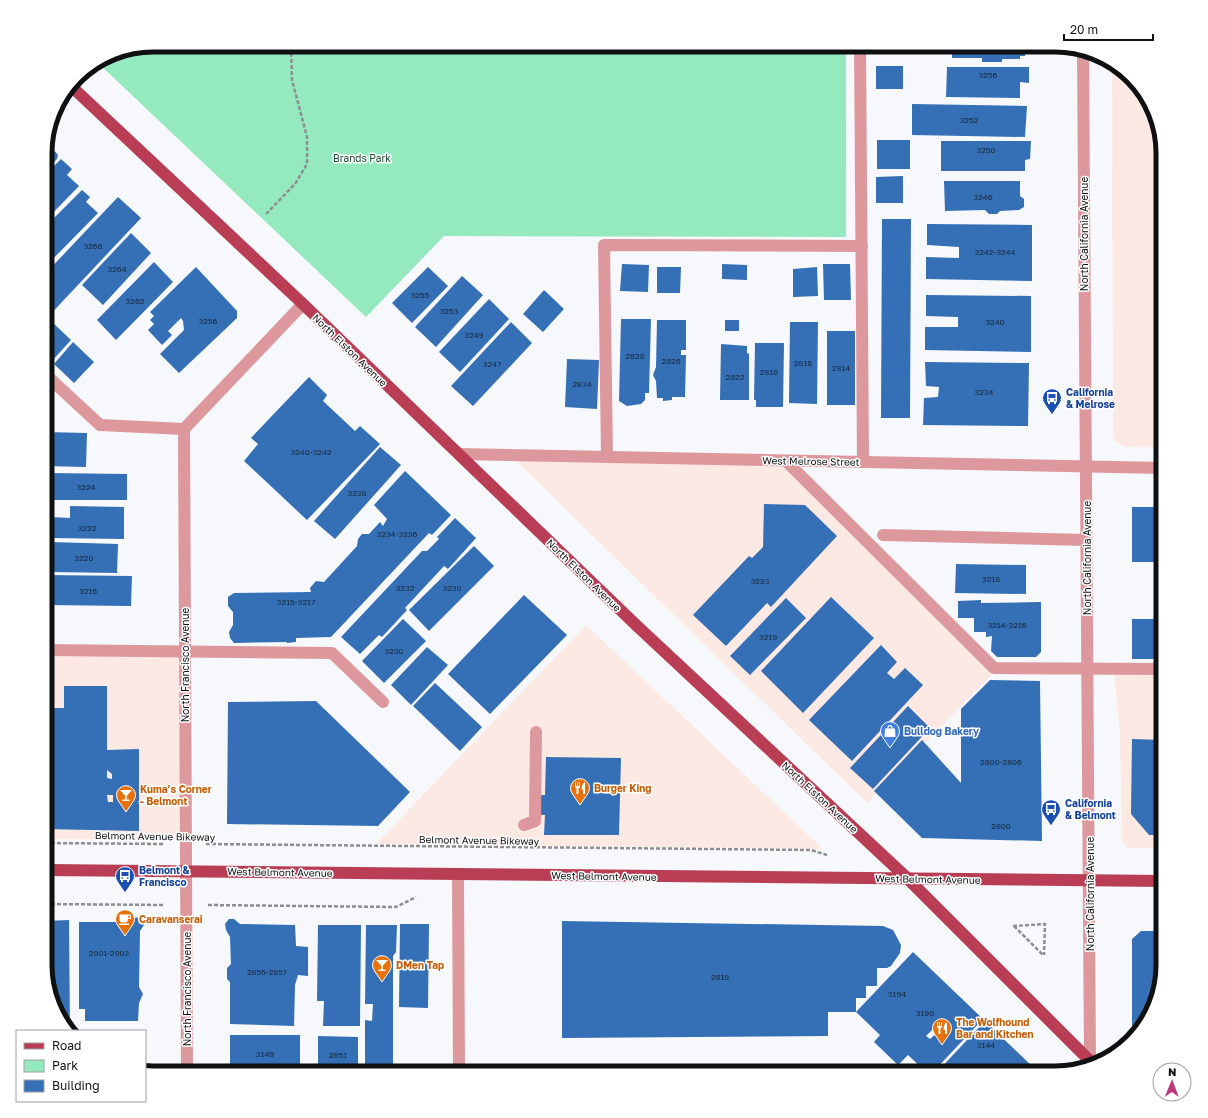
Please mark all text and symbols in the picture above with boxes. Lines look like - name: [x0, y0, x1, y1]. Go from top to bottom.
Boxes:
- scale bar: [1064, 16, 1153, 42]
- text: 20 m: [1070, 22, 1098, 37]
- house number: 3256: [979, 70, 998, 80]
- house number: 3252: [960, 115, 979, 125]
- house number: 3250: [977, 145, 995, 155]
- park label: Brands Park: [333, 152, 391, 164]
- street label: North California Avenue: [1078, 177, 1090, 291]
- house number: 3246: [973, 192, 993, 202]
- house number: 3266: [84, 241, 103, 251]
- house number: 3242-3244: [975, 247, 1016, 257]
- house number: 3264: [107, 264, 127, 274]
- house number: 3255: [411, 290, 430, 300]
- house number: 3262: [126, 296, 145, 306]
- house number: 3253: [440, 306, 459, 316]
- street label: North Elston Avenue: [310, 311, 390, 389]
- house number: 3256: [199, 316, 218, 326]
- house number: 3240: [985, 317, 1005, 327]
- house number: 3249: [464, 330, 484, 340]
- house number: 2828: [625, 351, 645, 361]
- house number: 2826: [662, 356, 681, 366]
- house number: 2816: [794, 358, 812, 368]
- house number: 3247: [483, 359, 501, 369]
- house number: 2814: [832, 363, 850, 373]
- house number: 2818: [760, 367, 778, 377]
- house number: 2822: [726, 372, 745, 382]
- house number: 2834: [572, 379, 592, 389]
- place label: California & Melrose: [1066, 386, 1115, 410]
- house number: 3234: [975, 387, 994, 397]
- bus stop icon: California & Melrose: [1041, 387, 1063, 415]
- house number: 3240-3242: [290, 447, 332, 457]
- street label: West Melrose Street: [762, 454, 860, 468]
- house number: 3224: [77, 482, 96, 492]
- house number: 3238: [348, 488, 367, 498]
- street label: North California Avenue: [1081, 501, 1093, 615]
- house number: 3222: [78, 523, 97, 533]
- house number: 3234-3236: [377, 529, 418, 539]
- street label: North Elston Avenue: [544, 536, 624, 614]
- house number: 3220: [75, 553, 93, 563]
- house number: 3218: [982, 574, 1000, 584]
- house number: 3223: [751, 576, 770, 586]
- house number: 3232: [396, 583, 415, 593]
- house number: 3230: [443, 583, 462, 593]
- house number: 3216: [79, 586, 97, 596]
- house number: 3215-3217: [277, 597, 315, 607]
- street label: North Francisco Avenue: [179, 608, 191, 722]
- house number: 3214-3216: [987, 620, 1027, 630]
- house number: 3219: [759, 632, 777, 642]
- house number: 3230: [385, 646, 404, 656]
- shop icon: Bulldog Bakery: [879, 720, 901, 748]
- place label: Bulldog Bakery: [904, 725, 979, 737]
- house number: 2800-2806: [980, 757, 1022, 767]
- street label: North Elston Avenue: [780, 759, 860, 835]
- restaurant icon: Burger King: [569, 777, 591, 805]
- place label: Burger King: [594, 782, 651, 794]
- place label: Kuma’s Corner - Belmont: [140, 783, 212, 807]
- bar icon: Kuma’s Corner - Belmont: [115, 784, 137, 812]
- place label: California & Belmont: [1065, 797, 1116, 821]
- bus stop icon: California & Belmont: [1040, 798, 1062, 826]
- house number: 2800: [991, 821, 1011, 831]
- street label: Belmont Avenue Bikeway: [95, 829, 216, 843]
- street label: Belmont Avenue Bikeway: [419, 833, 540, 847]
- street label: North California Avenue: [1084, 837, 1096, 951]
- place label: Belmont & Francisco: [139, 864, 191, 888]
- bus stop icon: Belmont & Francisco: [114, 865, 136, 893]
- street label: West Belmont Avenue: [227, 865, 333, 879]
- street label: West Belmont Avenue: [551, 869, 657, 883]
- street label: West Belmont Avenue: [875, 872, 981, 886]
- cafe icon: Caravanserai: [114, 908, 136, 936]
- place label: Caravanserai: [139, 913, 203, 925]
- street label: North Francisco Avenue: [181, 932, 193, 1046]
- house number: 2901-2903: [89, 948, 130, 958]
- bar icon: DMen Tap: [371, 954, 393, 982]
- place label: DMen Tap: [396, 959, 444, 971]
- house number: 2855-2857: [247, 967, 287, 977]
- house number: 2819: [711, 972, 729, 982]
- house number: 3194: [888, 989, 906, 999]
- house number: 3190: [916, 1008, 934, 1018]
- place label: The Wolfhound Bar and Kitchen: [956, 1016, 1034, 1040]
- restaurant icon: The Wolfhound Bar and Kitchen: [931, 1017, 953, 1045]
- legend: [16, 1030, 146, 1102]
- text: Road: [52, 1038, 81, 1053]
- house number: 3144: [977, 1040, 995, 1050]
- house number: 3149: [256, 1049, 274, 1059]
- house number: 2851: [329, 1050, 347, 1060]
- text: Park: [52, 1058, 78, 1073]
- north arrow: [1152, 1062, 1192, 1102]
- text: N: [1168, 1065, 1176, 1078]
- text: Building: [52, 1078, 100, 1093]

